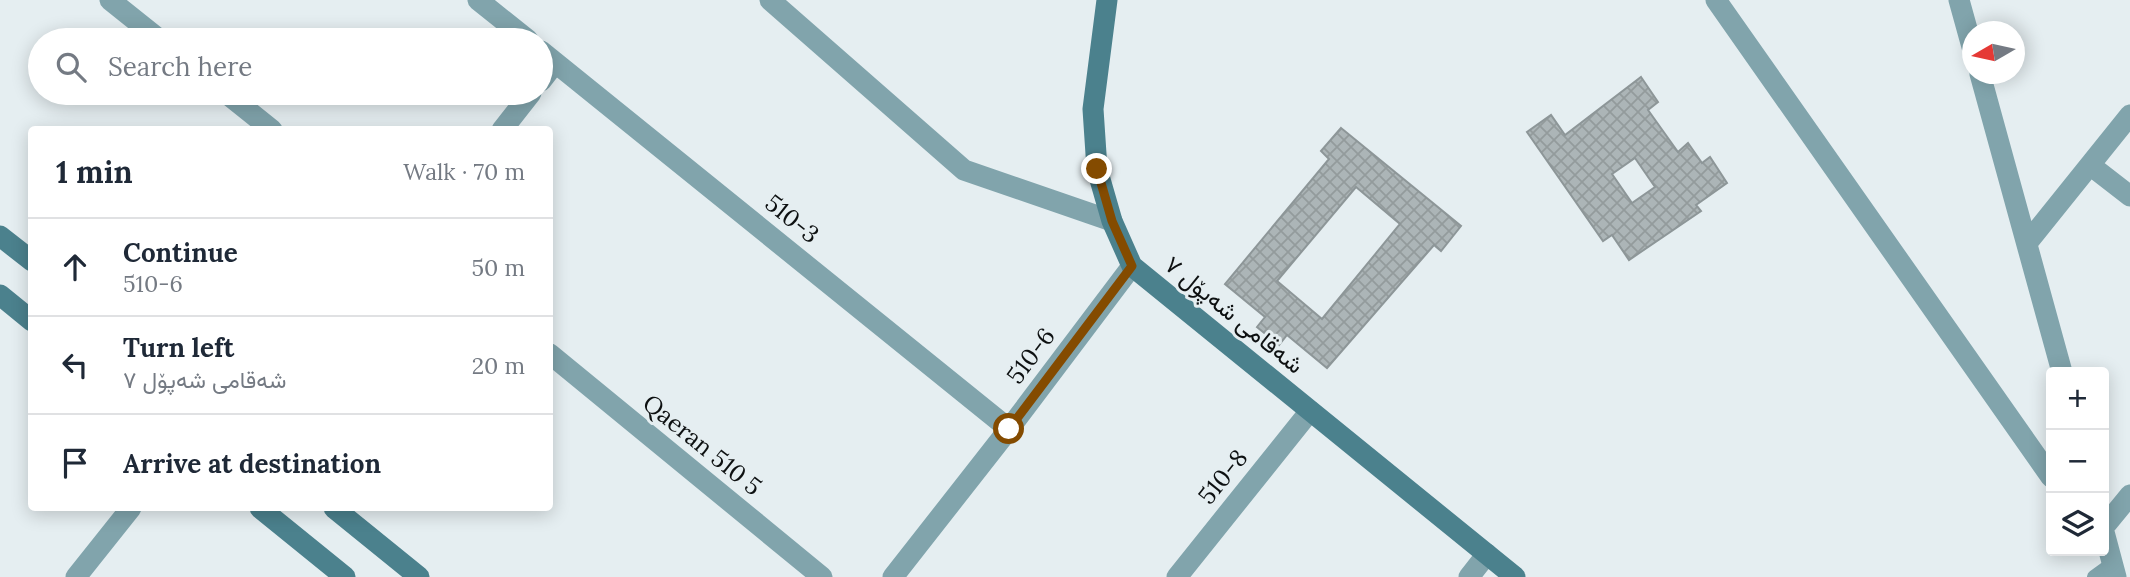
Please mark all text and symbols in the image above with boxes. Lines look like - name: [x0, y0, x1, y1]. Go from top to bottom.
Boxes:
- north arrow: [1962, 21, 2025, 84]
- search box: [28, 28, 553, 105]
- icon: search: [52, 48, 90, 86]
- text: Search here: [108, 50, 252, 83]
- text: 1 min: [56, 153, 133, 191]
- route end: [1081, 153, 1112, 184]
- text: Walk · 70 m: [403, 157, 525, 186]
- street label: 510-3: [759, 187, 826, 250]
- text: Continue: [123, 236, 238, 269]
- icon: ahead: [56, 248, 94, 286]
- street label: شەقامی شەپۆل ٧: [1158, 249, 1310, 381]
- text: 50 m: [472, 253, 525, 282]
- text: 510-6: [123, 269, 183, 298]
- street label: 510-6: [999, 321, 1062, 390]
- text: Turn left: [123, 331, 234, 364]
- icon: left: [56, 346, 94, 384]
- text: 20 m: [472, 351, 525, 380]
- text: شەقامی شەپۆل ٧: [123, 365, 286, 394]
- map controls: [2046, 367, 2109, 556]
- button: +: [2046, 367, 2109, 430]
- street label: Qaeran 510 5: [637, 387, 768, 502]
- route start: [993, 413, 1024, 444]
- button: −: [2046, 430, 2109, 493]
- street label: 510-8: [1191, 443, 1254, 511]
- icon: arrive: [56, 444, 94, 482]
- text: Arrive at destination: [123, 447, 381, 480]
- button: layers: [2046, 493, 2109, 556]

